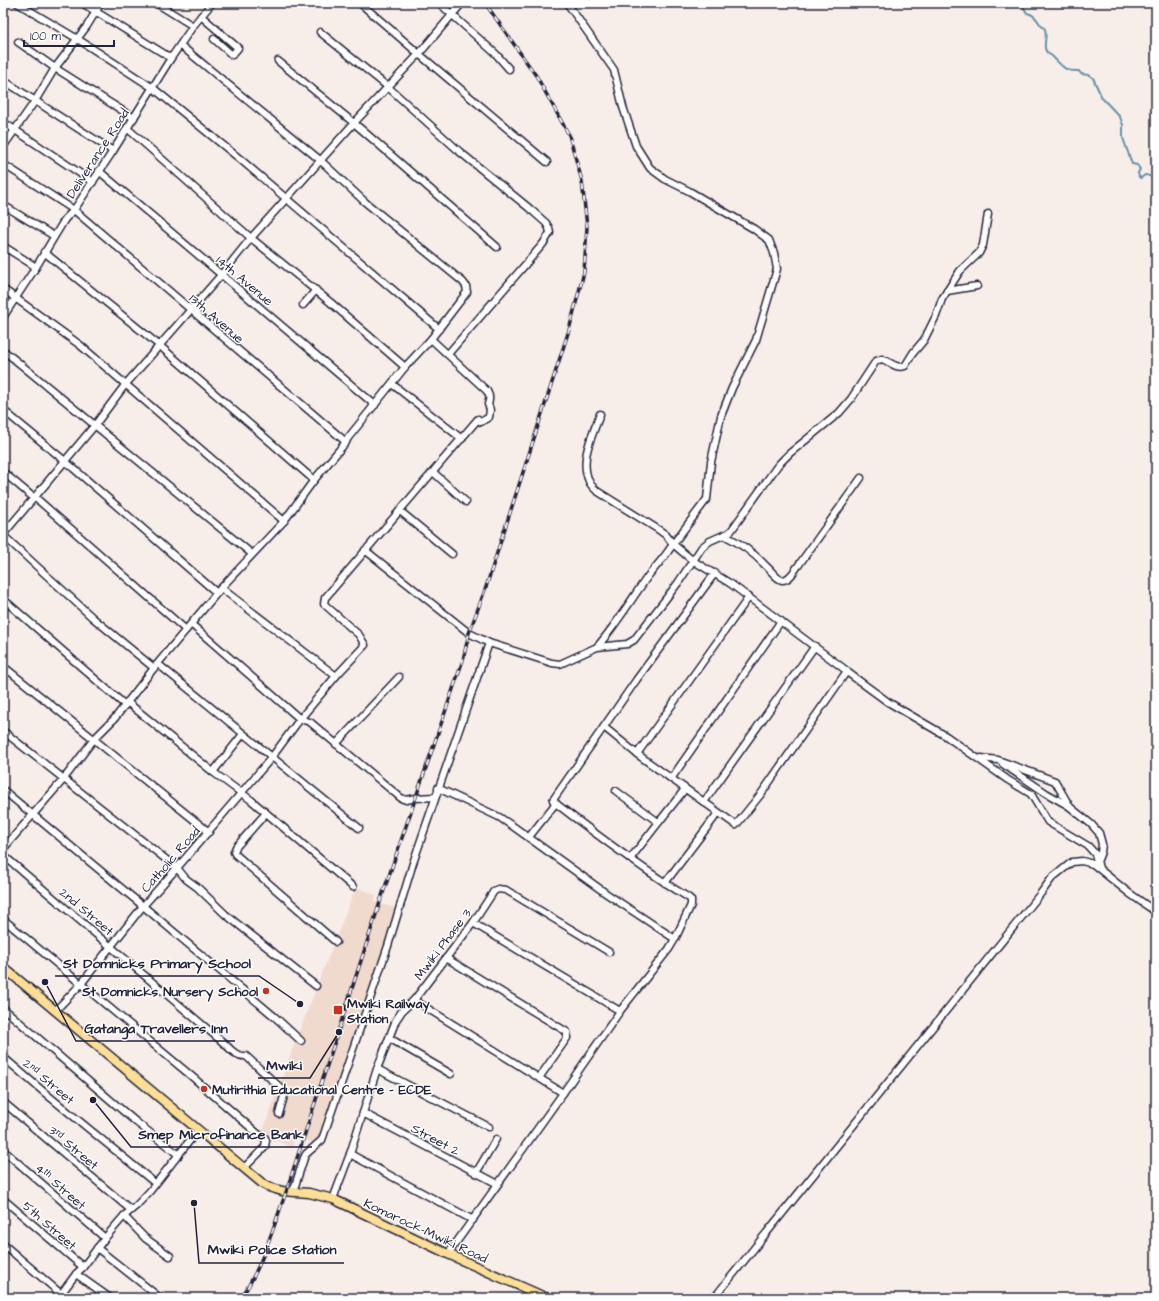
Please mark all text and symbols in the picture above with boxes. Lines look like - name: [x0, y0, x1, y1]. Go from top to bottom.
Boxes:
- scale bar: [24, 22, 114, 48]
- text: 100 m: [30, 28, 61, 45]
- street label: Deliverance Road: [62, 105, 134, 202]
- street label: 14th Avenue: [212, 251, 277, 310]
- street label: 13th Avenue: [185, 290, 248, 348]
- street label: Catholic Road: [137, 823, 205, 897]
- street label: 2nd Street: [55, 884, 118, 940]
- street label: Mwiki Phase 3: [410, 905, 476, 984]
- callout: St Domnicks Primary School: [55, 950, 259, 976]
- text: St Domnicks Primary School: [62, 954, 252, 974]
- place label: St Domnicks Nursery School: [81, 983, 258, 1002]
- marker: St Domnicks Nursery School: [261, 986, 271, 996]
- place label: Mwiki Railway Station: [346, 995, 430, 1028]
- marker: Mwiki Railway Station: [332, 1004, 344, 1016]
- callout: Gatanga Travellers Inn: [76, 1015, 235, 1041]
- text: Gatanga Travellers Inn: [84, 1019, 228, 1040]
- callout: Mwiki: [258, 1052, 310, 1078]
- street label: 2ⁿᵈ Street: [19, 1055, 79, 1109]
- text: Mwiki: [266, 1056, 303, 1076]
- place label: Mutirithia Educational Centre - ECDE: [212, 1081, 432, 1099]
- marker: Mutirithia Educational Centre - ECDE: [199, 1084, 209, 1094]
- street label: Street 2: [408, 1120, 464, 1160]
- callout: Smep Microfinance Bank: [131, 1121, 312, 1147]
- street label: 3ʳᵈ Street: [45, 1122, 103, 1174]
- text: Smep Microfinance Bank: [137, 1125, 304, 1145]
- street label: 4ᵗʰ Street: [31, 1160, 90, 1214]
- street label: Komarock-Mwiki Road: [361, 1194, 491, 1268]
- street label: 5th Street: [18, 1197, 81, 1255]
- callout: Mwiki Police Station: [199, 1237, 344, 1263]
- text: Mwiki Police Station: [208, 1240, 336, 1260]

